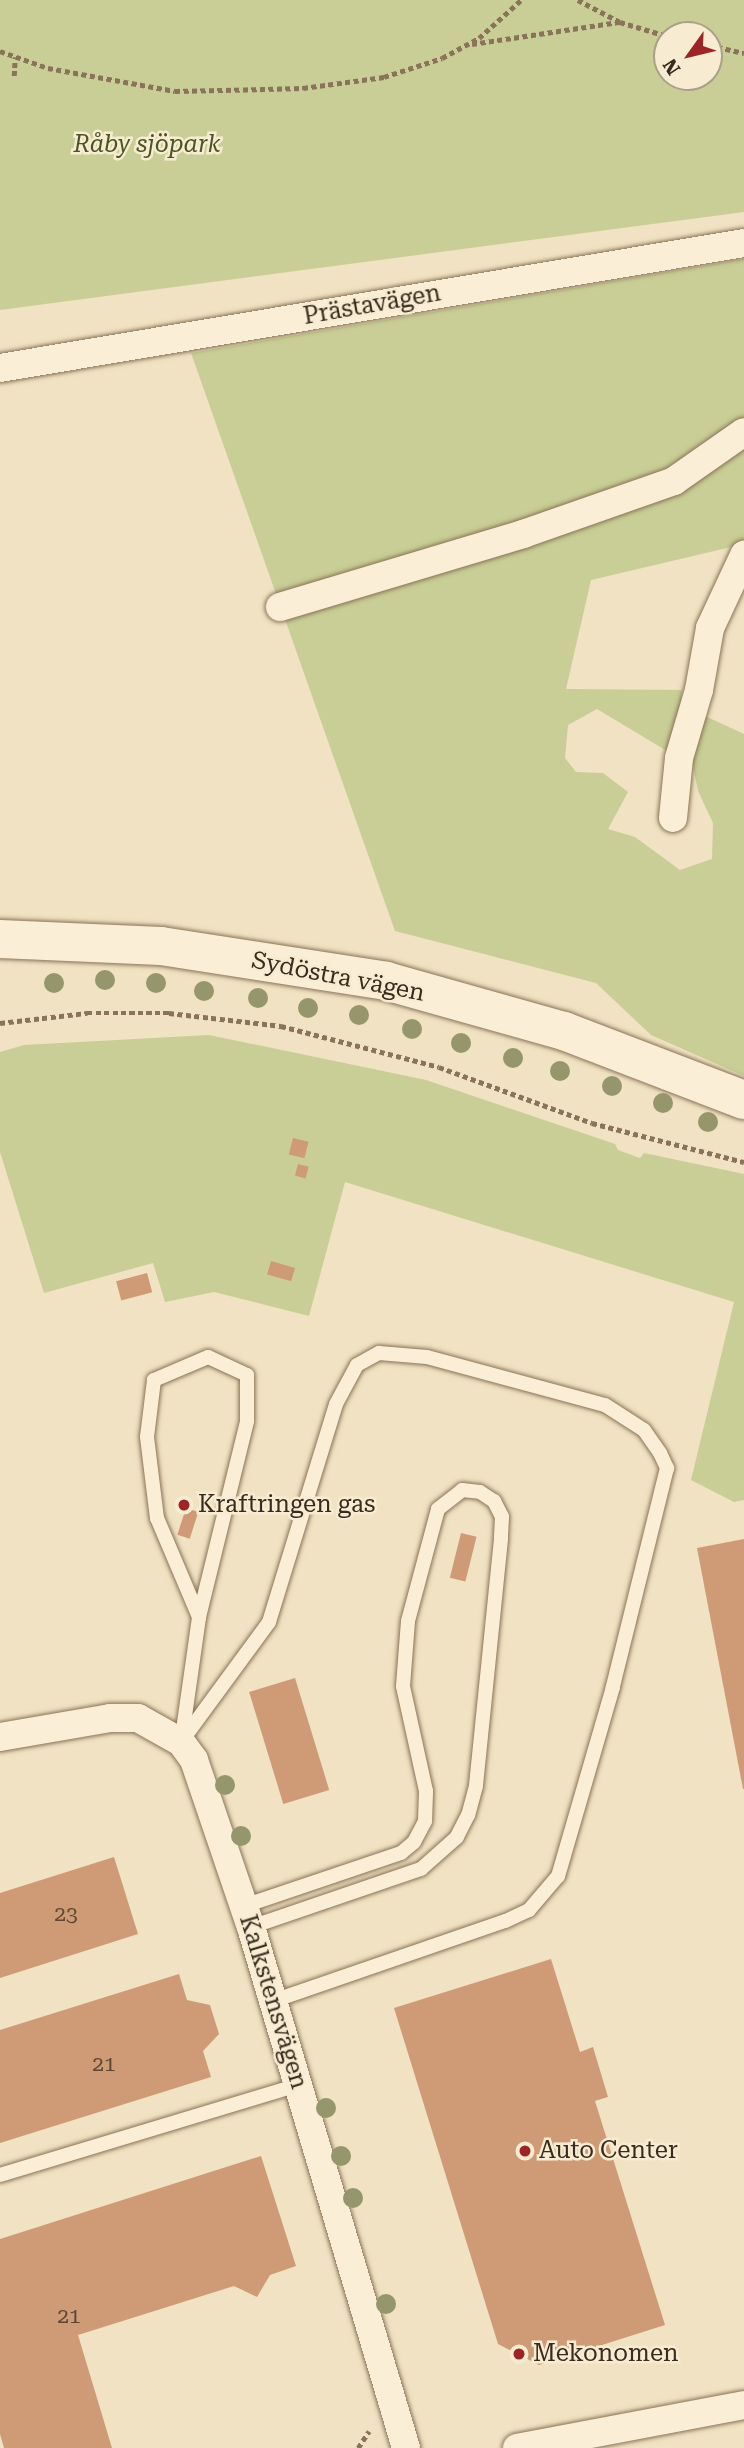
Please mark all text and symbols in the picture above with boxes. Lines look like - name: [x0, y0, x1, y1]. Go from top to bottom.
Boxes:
- north arrow: [653, 21, 723, 91]
- text: N: [658, 54, 685, 79]
- park label: Råby sjöpark: [73, 131, 221, 159]
- street label: Prästavägen: [301, 279, 443, 331]
- street label: Sydöstra vägen: [249, 946, 427, 1008]
- place label: Kraftringen gas: [198, 1491, 375, 1519]
- marker: Kraftringen gas: [176, 1497, 192, 1513]
- house number: 23: [54, 1901, 78, 1927]
- street label: Kalkstensvägen: [233, 1911, 313, 2093]
- house number: 21: [92, 2051, 116, 2077]
- place label: Auto Center: [539, 2137, 678, 2165]
- marker: Auto Center: [517, 2143, 533, 2159]
- house number: 21: [57, 2303, 81, 2329]
- place label: Mekonomen: [533, 2340, 679, 2368]
- marker: Mekonomen: [511, 2346, 527, 2362]

